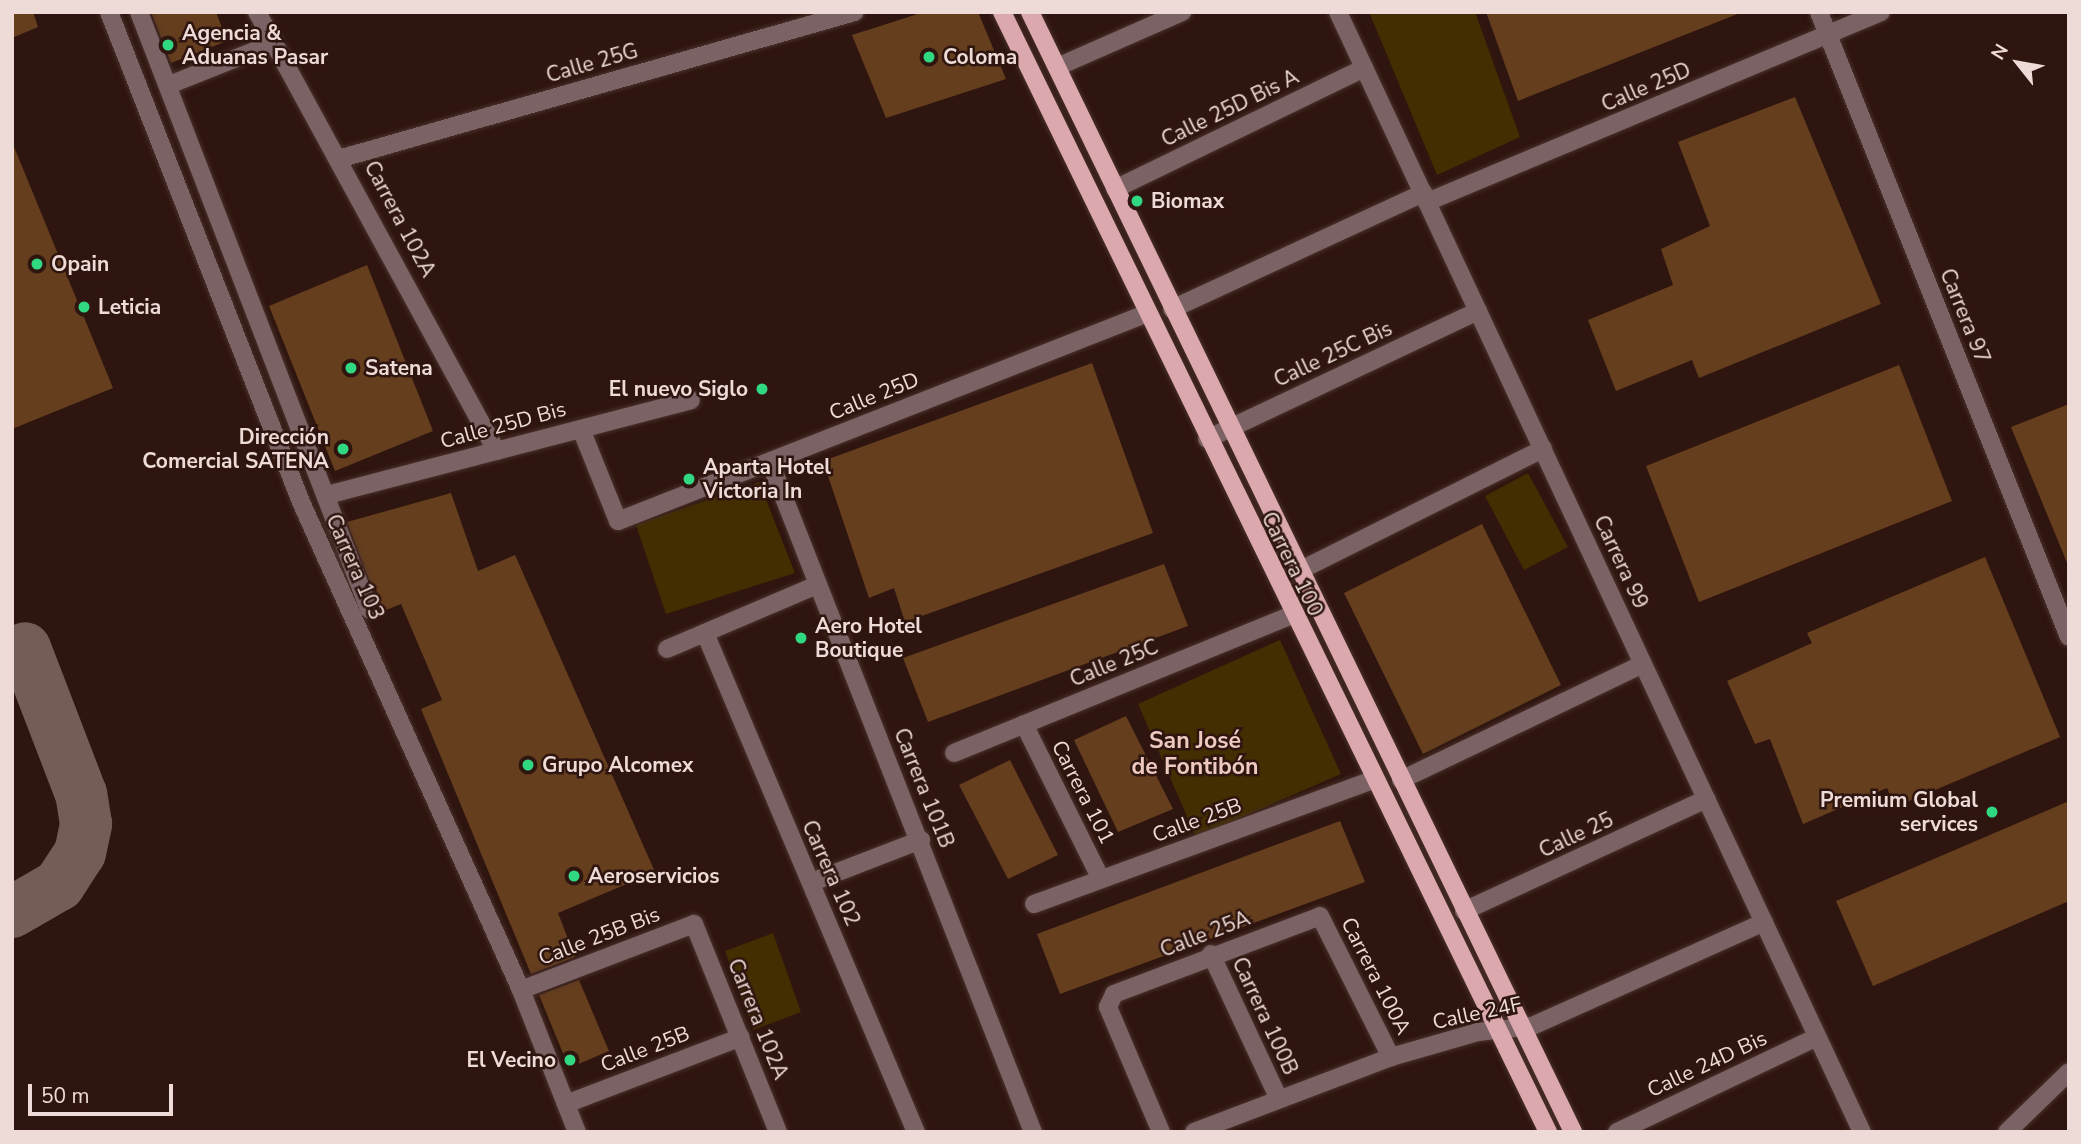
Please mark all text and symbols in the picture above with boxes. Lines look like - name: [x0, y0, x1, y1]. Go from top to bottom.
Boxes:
- place label: Agencia & Aduanas Pasar: [182, 20, 328, 70]
- north arrow: [1983, 28, 2053, 98]
- marker: Agencia & Aduanas Pasar: [160, 37, 176, 53]
- street label: Calle 25G: [543, 38, 641, 88]
- text: N: [1985, 39, 2015, 65]
- place label: Coloma: [943, 44, 1017, 70]
- marker: Coloma: [921, 49, 937, 65]
- street label: Calle 25D: [1598, 57, 1694, 117]
- street label: Calle 25D Bis A: [1157, 64, 1303, 152]
- street label: Carrera 102A: [359, 157, 441, 281]
- place label: Biomax: [1151, 188, 1224, 214]
- marker: Biomax: [1129, 193, 1145, 209]
- place label: Opain: [51, 251, 109, 277]
- marker: Opain: [29, 256, 45, 272]
- street label: Carrera 97: [1935, 265, 1995, 367]
- place label: Leticia: [98, 294, 161, 320]
- marker: Leticia: [76, 299, 92, 315]
- street label: Calle 25C Bis: [1270, 316, 1396, 392]
- place label: Satena: [365, 355, 433, 381]
- marker: Satena: [343, 360, 359, 376]
- street label: Calle 25D: [825, 367, 923, 425]
- place label: El nuevo Siglo: [609, 376, 748, 402]
- marker: El nuevo Siglo: [754, 381, 770, 397]
- street label: Calle 25D Bis: [437, 396, 569, 454]
- place label: Dirección Comercial SATENA: [142, 424, 329, 474]
- marker: Dirección Comercial SATENA: [335, 441, 351, 457]
- place label: Aparta Hotel Victoria In: [703, 454, 831, 504]
- marker: Aparta Hotel Victoria In: [681, 471, 697, 487]
- street label: Carrera 100: [1256, 508, 1328, 620]
- street label: Carrera 103: [321, 510, 389, 624]
- street label: Carrera 99: [1588, 511, 1654, 613]
- place label: Aero Hotel Boutique: [815, 613, 922, 663]
- marker: Aero Hotel Boutique: [793, 630, 809, 646]
- street label: Calle 25C: [1066, 634, 1162, 692]
- street label: Carrera 101B: [889, 724, 959, 852]
- district label: San José de Fontibón: [1132, 727, 1258, 781]
- street label: Carrera 101: [1046, 736, 1120, 848]
- place label: Grupo Alcomex: [542, 752, 693, 778]
- marker: Grupo Alcomex: [520, 757, 536, 773]
- place label: Premium Global services: [1820, 787, 1978, 837]
- street label: Calle 25B: [1149, 792, 1245, 848]
- marker: Premium Global services: [1984, 804, 2000, 820]
- street label: Calle 25: [1535, 807, 1617, 863]
- street label: Carrera 102: [797, 816, 865, 930]
- place label: Aeroservicios: [588, 863, 720, 889]
- marker: Aeroservicios: [566, 868, 582, 884]
- street label: Calle 25B Bis: [535, 901, 663, 971]
- street label: Calle 25A: [1156, 905, 1254, 963]
- street label: Carrera 100A: [1336, 913, 1416, 1039]
- street label: Carrera 100B: [1227, 953, 1303, 1079]
- street label: Carrera 102A: [722, 955, 794, 1083]
- street label: Calle 24F: [1430, 991, 1524, 1035]
- street label: Calle 25B: [597, 1021, 693, 1077]
- street label: Calle 24D Bis: [1643, 1025, 1771, 1103]
- place label: El Vecino: [466, 1047, 556, 1073]
- marker: El Vecino: [562, 1052, 578, 1068]
- scale bar: [32, 1070, 177, 1114]
- text: 50 m: [41, 1082, 90, 1110]

